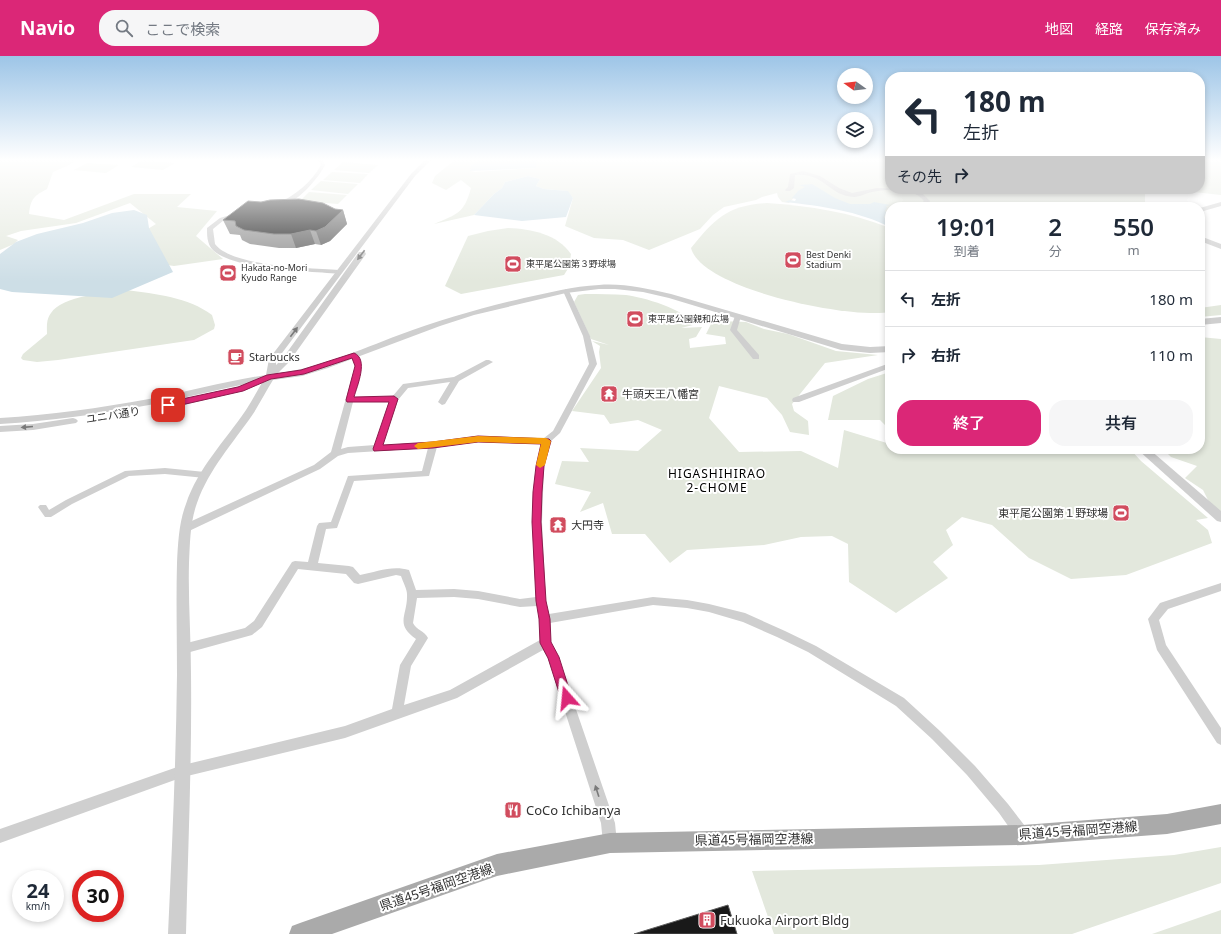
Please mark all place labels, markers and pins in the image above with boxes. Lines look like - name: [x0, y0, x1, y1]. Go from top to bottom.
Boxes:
- place label: Best Denki Stadium: [806, 248, 851, 271]
- sports icon: Best Denki Stadium: [783, 250, 803, 270]
- sports icon: 東平尾公園第３野球場: [503, 254, 523, 274]
- place label: 東平尾公園第３野球場: [526, 257, 616, 270]
- place label: Hakata-no-Mori Kyudo Range: [241, 261, 307, 284]
- sports icon: Hakata-no-Mori Kyudo Range: [218, 263, 238, 283]
- sports icon: 東平尾公園親和広場: [625, 309, 645, 329]
- place label: 東平尾公園親和広場: [648, 312, 729, 325]
- cafe icon: Starbucks: [226, 347, 246, 367]
- place label: Starbucks: [249, 349, 300, 364]
- temple icon: 牛頭天王八幡宮: [599, 384, 619, 404]
- place label: 牛頭天王八幡宮: [622, 386, 699, 401]
- pin: [151, 388, 185, 422]
- sports icon: 東平尾公園第１野球場: [1111, 503, 1131, 523]
- place label: 東平尾公園第１野球場: [998, 505, 1108, 520]
- temple icon: 大円寺: [548, 515, 568, 535]
- place label: 大円寺: [571, 517, 604, 532]
- restaurant icon: CoCo Ichibanya: [503, 800, 523, 820]
- place label: CoCo Ichibanya: [526, 801, 621, 819]
- building icon: Fukuoka Airport Bldg: [697, 910, 717, 930]
- place label: Fukuoka Airport Bldg: [720, 911, 849, 929]

